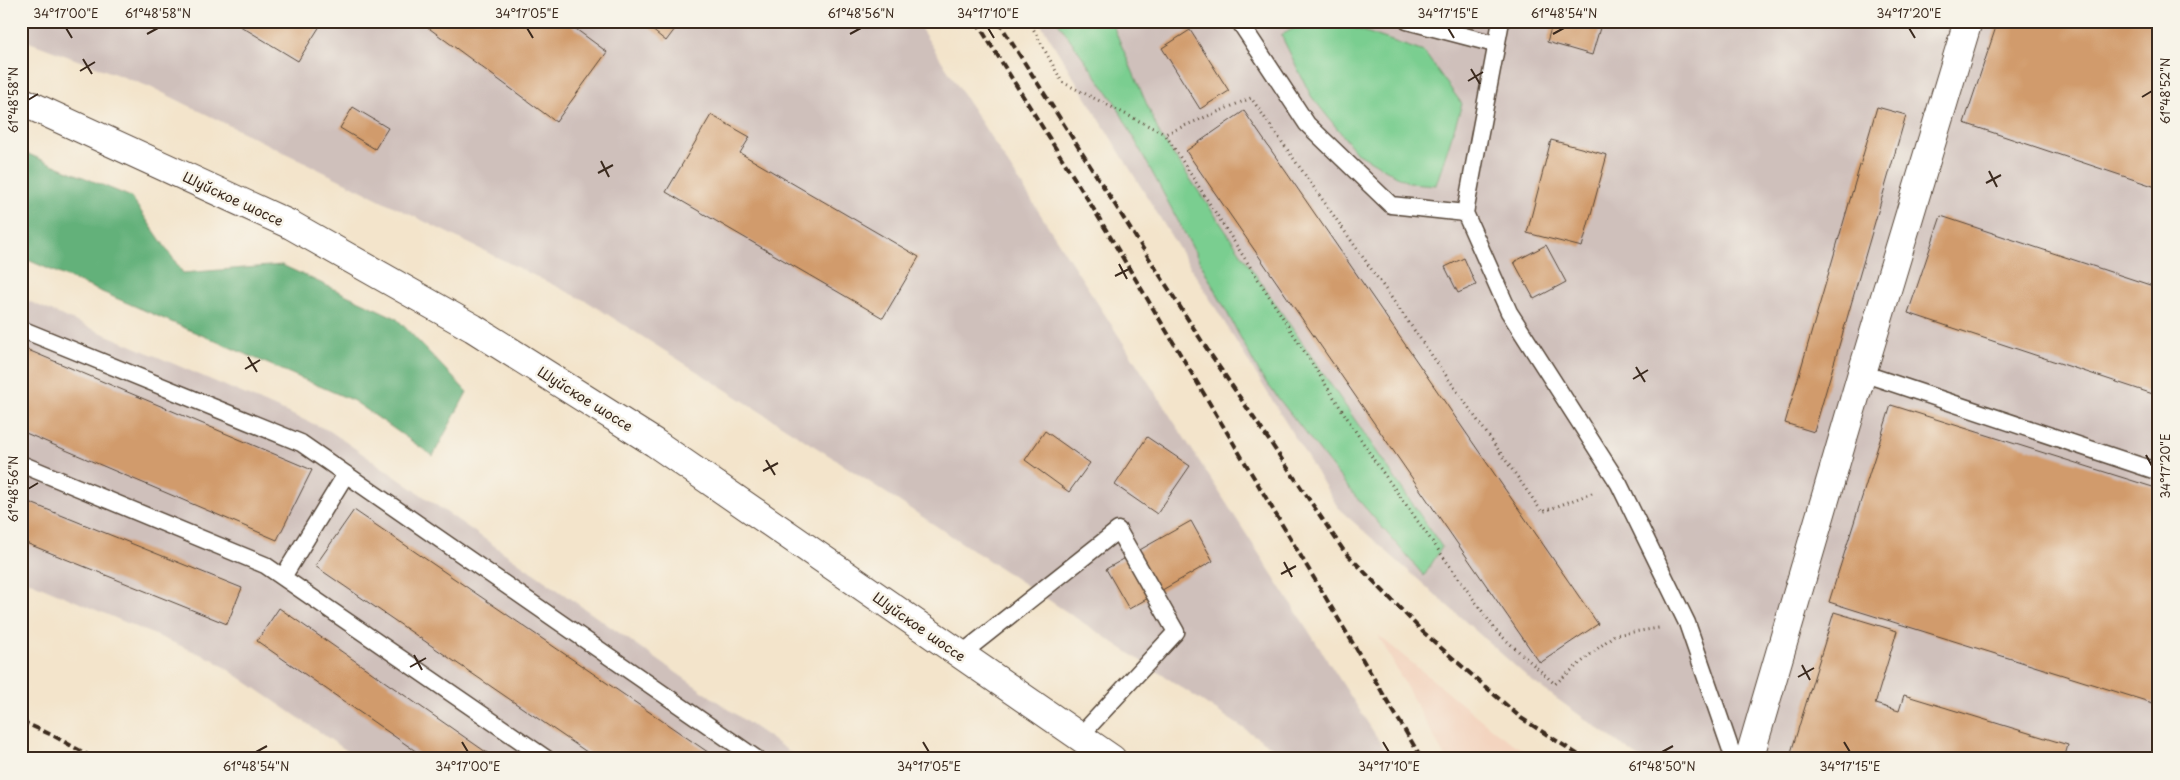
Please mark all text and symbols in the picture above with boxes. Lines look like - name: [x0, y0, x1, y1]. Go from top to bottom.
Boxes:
- text: 34°17'00"E: [33, 4, 99, 22]
- text: 61°48'58"N: [125, 4, 191, 22]
- text: 34°17'05"E: [495, 4, 559, 22]
- text: 61°48'56"N: [828, 4, 894, 22]
- text: 34°17'10"E: [957, 4, 1019, 22]
- text: 34°17'15"E: [1417, 4, 1479, 22]
- text: 61°48'54"N: [1531, 4, 1597, 22]
- text: 34°17'20"E: [1876, 4, 1942, 22]
- text: 61°48'52"N: [2156, 58, 2174, 124]
- text: 61°48'58"N: [4, 67, 22, 133]
- street label: Шуйское шоссе: [179, 166, 287, 231]
- street label: Шуйское шоссе: [534, 361, 637, 436]
- text: 34°17'20"E: [2156, 433, 2174, 499]
- text: 61°48'56"N: [4, 456, 22, 522]
- street label: Шуйское шоссе: [869, 587, 970, 666]
- text: 61°48'54"N: [223, 757, 289, 775]
- text: 34°17'00"E: [435, 757, 501, 775]
- text: 34°17'05"E: [897, 757, 961, 775]
- text: 34°17'10"E: [1358, 757, 1420, 775]
- text: 61°48'50"N: [1628, 757, 1696, 775]
- text: 34°17'15"E: [1819, 757, 1881, 775]

